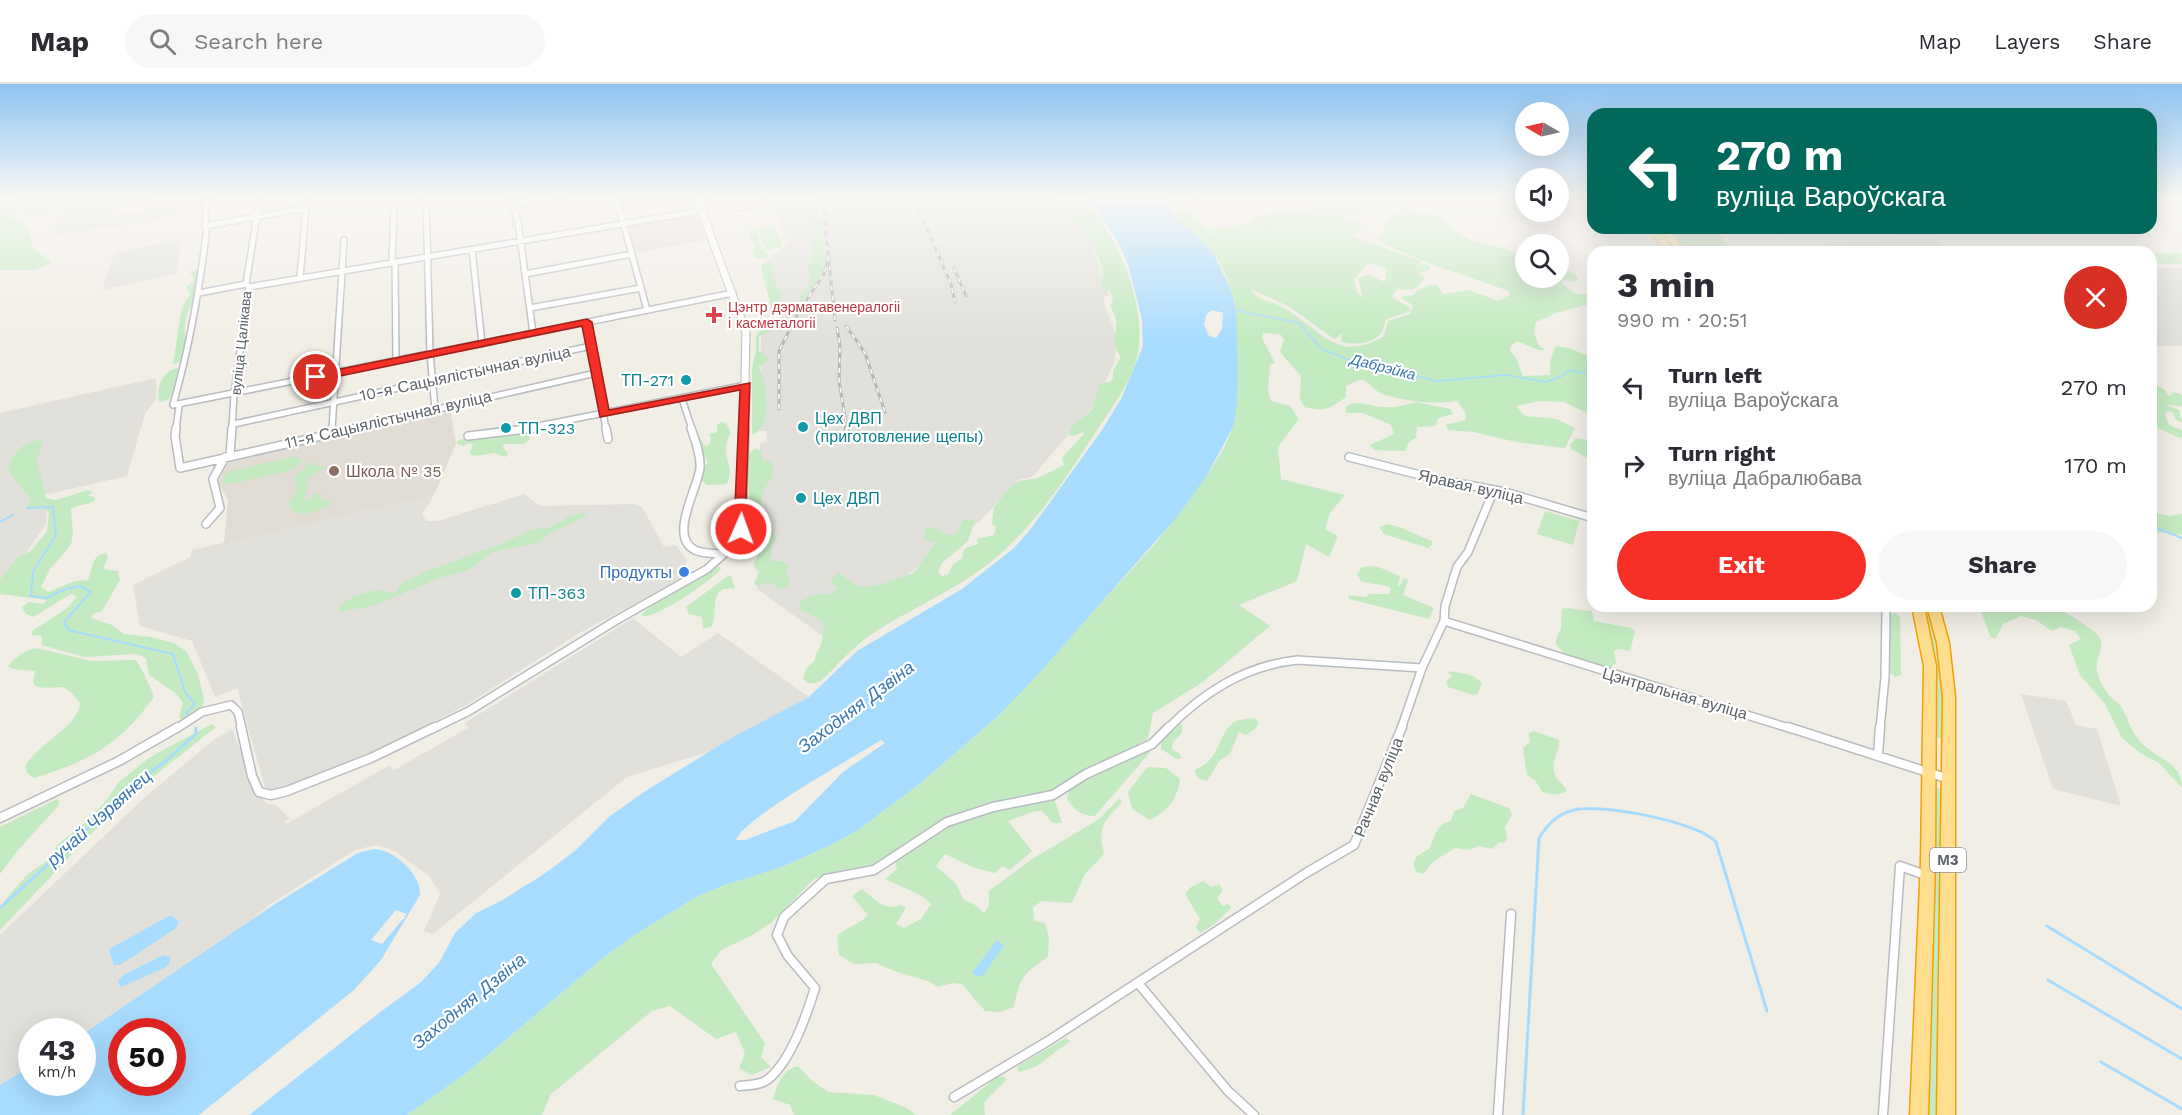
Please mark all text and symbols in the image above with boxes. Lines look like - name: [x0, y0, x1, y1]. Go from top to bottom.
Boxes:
- search box: [125, 14, 545, 68]
- text: Map: [30, 25, 89, 58]
- icon: search: [146, 25, 179, 58]
- text: Search here: [194, 29, 323, 54]
- text: Map: [1918, 29, 1961, 54]
- text: Layers: [1994, 29, 2060, 54]
- text: Share: [2093, 29, 2152, 54]
- north arrow: [1515, 102, 1569, 156]
- map controls: [1515, 102, 1569, 288]
- text: 270 m: [1716, 131, 1843, 180]
- icon: left: [1617, 132, 1695, 210]
- button: sound: [1515, 168, 1569, 222]
- text: вуліца Вароўскага: [1716, 181, 1946, 213]
- button: search: [1515, 234, 1569, 288]
- text: 3 min: [1617, 264, 1715, 306]
- button: close: [2064, 266, 2127, 329]
- street label: вуліца Цалікава: [228, 290, 254, 396]
- place label: Цэнтр дэрматавенералогіі і касметалогіі: [728, 299, 900, 331]
- marker: Цэнтр дэрматавенералогіі і касметалогіі: [705, 306, 723, 324]
- text: 990 m · 20:51: [1617, 308, 1748, 332]
- street label: 10-я Сацыялістычная вуліца: [358, 342, 572, 405]
- water label: Дабрэйка: [1347, 350, 1418, 384]
- pin: [290, 351, 341, 402]
- icon: arrive: [299, 360, 332, 393]
- text: Turn left: [1668, 363, 1762, 388]
- place label: ТП-271: [621, 371, 674, 390]
- icon: left: [1617, 371, 1650, 404]
- marker: ТП-271: [679, 373, 693, 387]
- text: 270 m: [2061, 375, 2127, 400]
- street label: 11-я Сацыялістычная вуліца: [283, 386, 493, 453]
- text: вуліца Вароўскага: [1668, 388, 1838, 412]
- place label: Цех ДВП (приготовление щепы): [815, 409, 983, 446]
- place label: ТП-323: [518, 419, 575, 438]
- marker: Цех ДВП (приготовление щепы): [796, 420, 810, 434]
- marker: ТП-323: [499, 421, 513, 435]
- text: Turn right: [1668, 441, 1775, 466]
- icon: right: [1617, 449, 1650, 482]
- text: 170 m: [2064, 453, 2127, 478]
- place label: Школа № 35: [346, 462, 442, 481]
- marker: Школа № 35: [327, 464, 341, 478]
- street label: Яравая вуліца: [1416, 465, 1525, 508]
- text: вуліца Дабралюбава: [1668, 466, 1862, 490]
- place label: Цех ДВП: [813, 489, 880, 508]
- marker: Цех ДВП: [794, 491, 808, 505]
- position arrow: [709, 497, 773, 561]
- button: Exit: [1617, 531, 1866, 600]
- button: Share: [1878, 531, 2127, 600]
- place label: Продукты: [600, 563, 672, 582]
- marker: Продукты: [677, 565, 691, 579]
- place label: ТП-363: [528, 584, 586, 603]
- marker: ТП-363: [509, 586, 523, 600]
- water label: Заходняя Дзвіна: [794, 656, 918, 757]
- street label: Цэнтральная вуліца: [1600, 664, 1750, 723]
- street label: Рачная вуліца: [1350, 735, 1407, 840]
- water label: ручай Чэрвянец: [41, 765, 155, 871]
- road number: М3: [1930, 848, 1966, 872]
- water label: Заходняя Дзвіна: [408, 948, 530, 1053]
- speed limit sign: 50: [108, 1018, 186, 1096]
- text: 43: [38, 1032, 76, 1067]
- text: km/h: [38, 1063, 76, 1081]

